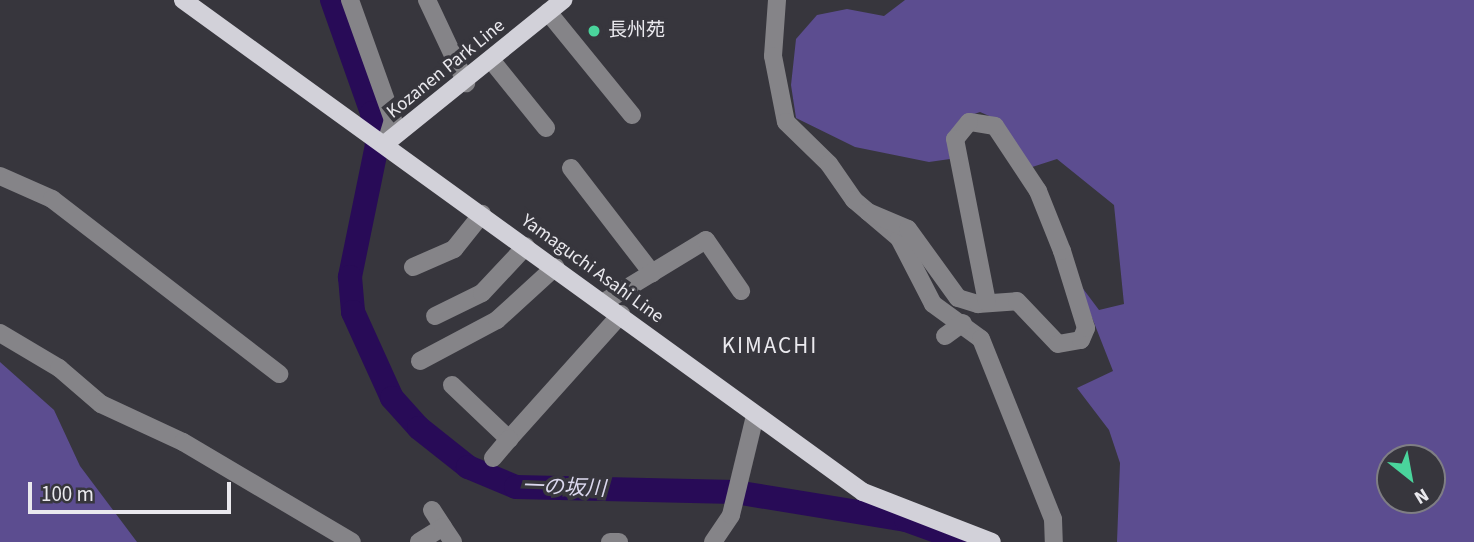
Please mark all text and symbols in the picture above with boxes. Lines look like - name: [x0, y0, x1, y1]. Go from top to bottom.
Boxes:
- street label: Kozanen Park Line: [382, 14, 510, 124]
- place label: 長州苑: [608, 20, 665, 42]
- marker: 長州苑: [586, 23, 602, 39]
- street label: Yamaguchi Asahi Line: [516, 210, 668, 328]
- district label: KIMACHI: [723, 332, 817, 360]
- north arrow: [1376, 444, 1446, 514]
- scale bar: [32, 468, 234, 512]
- water label: 一の坂川: [522, 473, 606, 501]
- text: 100 m: [41, 479, 94, 509]
- text: N: [1409, 481, 1433, 511]

